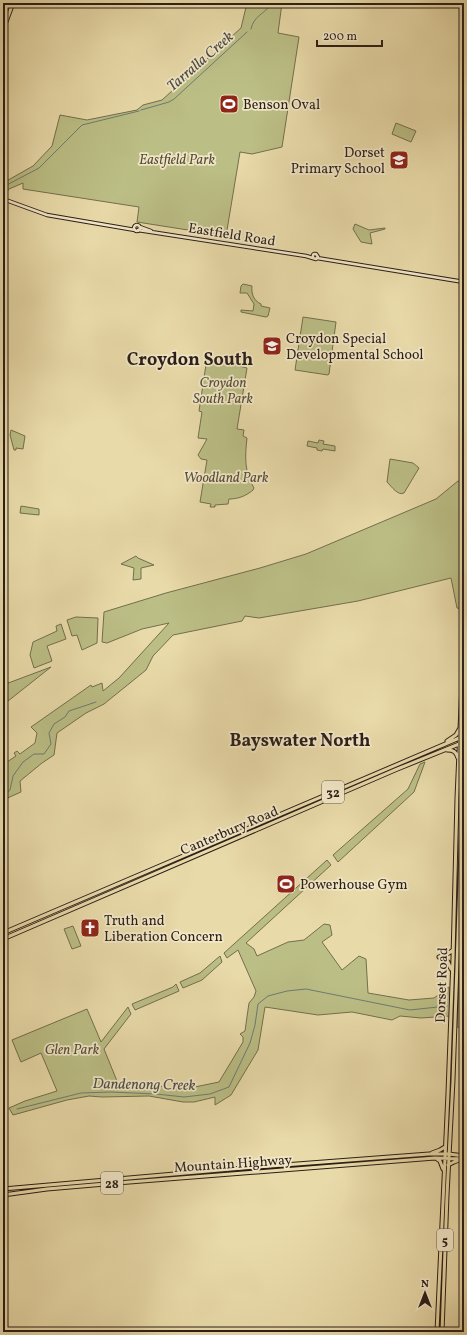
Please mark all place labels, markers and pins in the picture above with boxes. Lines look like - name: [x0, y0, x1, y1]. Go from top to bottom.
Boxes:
- sports icon: Benson Oval: [218, 93, 240, 115]
- place label: Benson Oval: [243, 96, 320, 115]
- place label: Dorset Primary School: [291, 144, 385, 179]
- school or university icon: Dorset Primary School: [388, 149, 410, 171]
- place label: Croydon Special Developmental School: [286, 330, 423, 365]
- school or university icon: Croydon Special Developmental School: [261, 335, 283, 357]
- sports icon: Powerhouse Gym: [275, 873, 297, 895]
- place label: Powerhouse Gym: [300, 876, 408, 895]
- place label: Truth and Liberation Concern: [104, 912, 223, 947]
- church icon: Truth and Liberation Concern: [79, 917, 101, 939]

